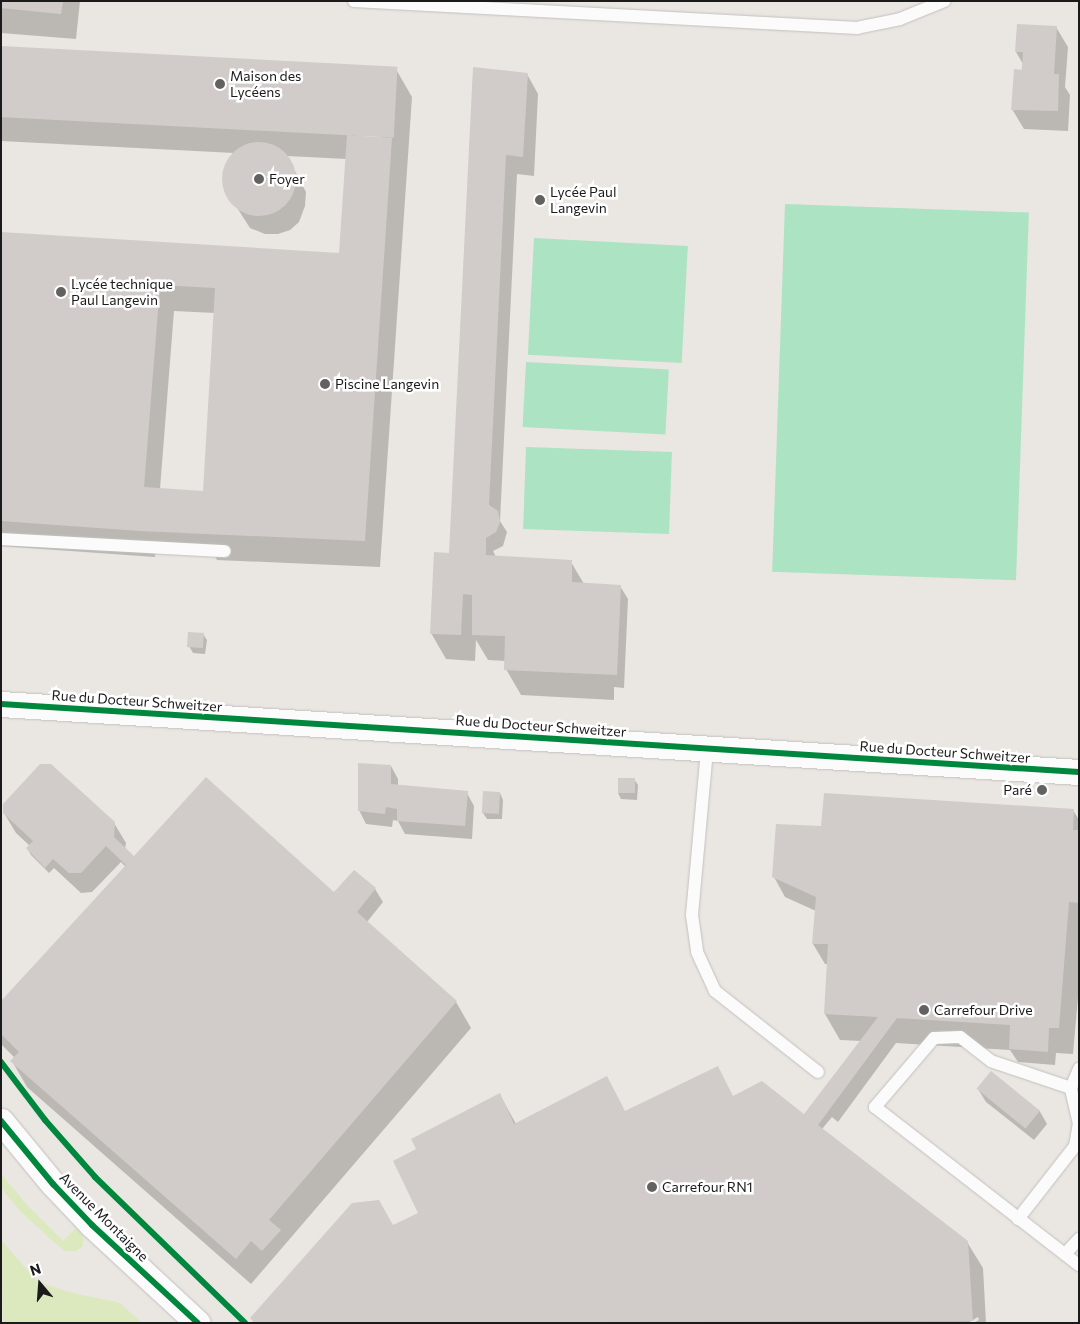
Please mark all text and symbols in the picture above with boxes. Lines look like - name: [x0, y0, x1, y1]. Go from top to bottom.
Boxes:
- place label: Maison des Lycéens: [230, 68, 301, 100]
- marker: Maison des Lycéens: [214, 78, 226, 90]
- place label: Foyer: [269, 171, 305, 187]
- marker: Foyer: [253, 173, 265, 185]
- place label: Lycée Paul Langevin: [550, 184, 616, 216]
- marker: Lycée Paul Langevin: [534, 194, 546, 206]
- place label: Lycée technique Paul Langevin: [71, 276, 173, 308]
- marker: Lycée technique Paul Langevin: [55, 286, 67, 298]
- place label: Piscine Langevin: [335, 376, 439, 392]
- marker: Piscine Langevin: [319, 378, 331, 390]
- street label: Rue du Docteur Schweitzer: [51, 687, 223, 715]
- street label: Rue du Docteur Schweitzer: [455, 712, 627, 740]
- street label: Rue du Docteur Schweitzer: [859, 738, 1031, 766]
- place label: Paré: [1003, 782, 1032, 798]
- marker: Paré: [1036, 784, 1048, 796]
- place label: Carrefour Drive: [934, 1002, 1033, 1018]
- marker: Carrefour Drive: [918, 1004, 930, 1016]
- street label: Avenue Montaigne: [56, 1169, 152, 1265]
- place label: Carrefour RN1: [662, 1179, 753, 1195]
- marker: Carrefour RN1: [646, 1181, 658, 1193]
- north arrow: [15, 1259, 65, 1309]
- text: N: [28, 1260, 43, 1279]

